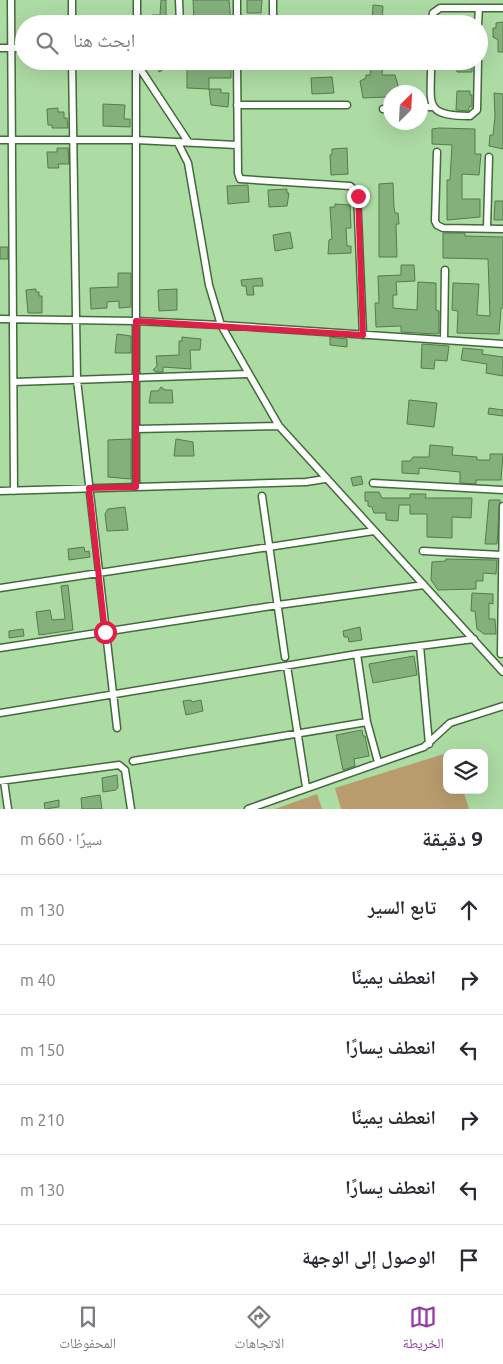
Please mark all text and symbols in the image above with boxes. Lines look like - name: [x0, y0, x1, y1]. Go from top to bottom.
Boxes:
- search box: [15, 15, 488, 70]
- icon: search: [33, 29, 61, 57]
- text: ابحث هنا: [73, 29, 135, 51]
- north arrow: [383, 85, 428, 130]
- route end: [347, 185, 370, 208]
- route start: [94, 621, 117, 644]
- map controls: [443, 749, 488, 794]
- button: layers: [443, 749, 488, 794]
- text: 9 دقيقة: [422, 826, 483, 850]
- text: سيرًا · 660 m: [20, 830, 102, 848]
- text: تابع السير: [368, 896, 436, 918]
- icon: ahead: [455, 896, 483, 924]
- text: 130 m: [20, 901, 65, 919]
- text: انعطف يمينًا: [351, 966, 436, 988]
- icon: right: [455, 966, 483, 994]
- text: 40 m: [20, 971, 56, 989]
- text: انعطف يسارًا: [345, 1036, 436, 1058]
- icon: left: [455, 1036, 483, 1064]
- text: 150 m: [20, 1041, 65, 1059]
- text: انعطف يمينًا: [351, 1106, 436, 1128]
- icon: right: [455, 1106, 483, 1134]
- text: 210 m: [20, 1111, 65, 1129]
- text: انعطف يسارًا: [345, 1176, 436, 1198]
- icon: left: [455, 1176, 483, 1204]
- text: 130 m: [20, 1181, 65, 1199]
- text: الوصول إلى الوجهة: [302, 1246, 436, 1268]
- icon: arrive: [455, 1246, 483, 1274]
- tab: المحفوظات: [59, 1303, 116, 1357]
- tab: الاتجاهات: [235, 1303, 284, 1357]
- tab: الخريطة: [403, 1303, 444, 1357]

